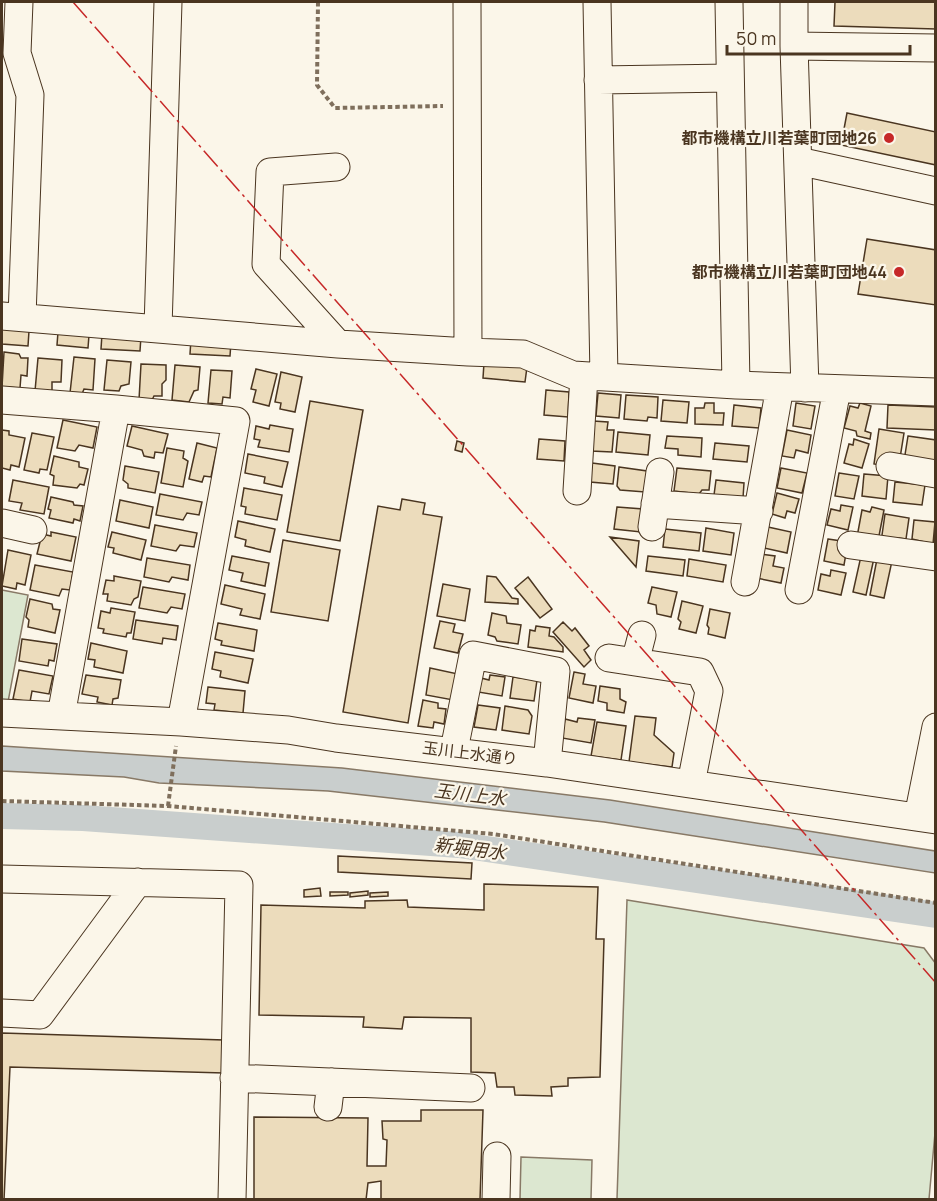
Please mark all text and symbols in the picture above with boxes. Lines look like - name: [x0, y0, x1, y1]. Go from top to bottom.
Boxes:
- scale bar: [727, 18, 910, 56]
- text: 50 m: [736, 26, 776, 50]
- place label: 都市機構立川若葉町団地26: [682, 127, 877, 149]
- marker: 都市機構立川若葉町団地26: [882, 131, 896, 145]
- place label: 都市機構立川若葉町団地44: [692, 261, 887, 283]
- marker: 都市機構立川若葉町団地44: [892, 265, 906, 279]
- street label: 玉川上水通り: [421, 736, 519, 770]
- water label: 玉川上水: [433, 778, 509, 811]
- water label: 新堀用水: [433, 832, 509, 865]

